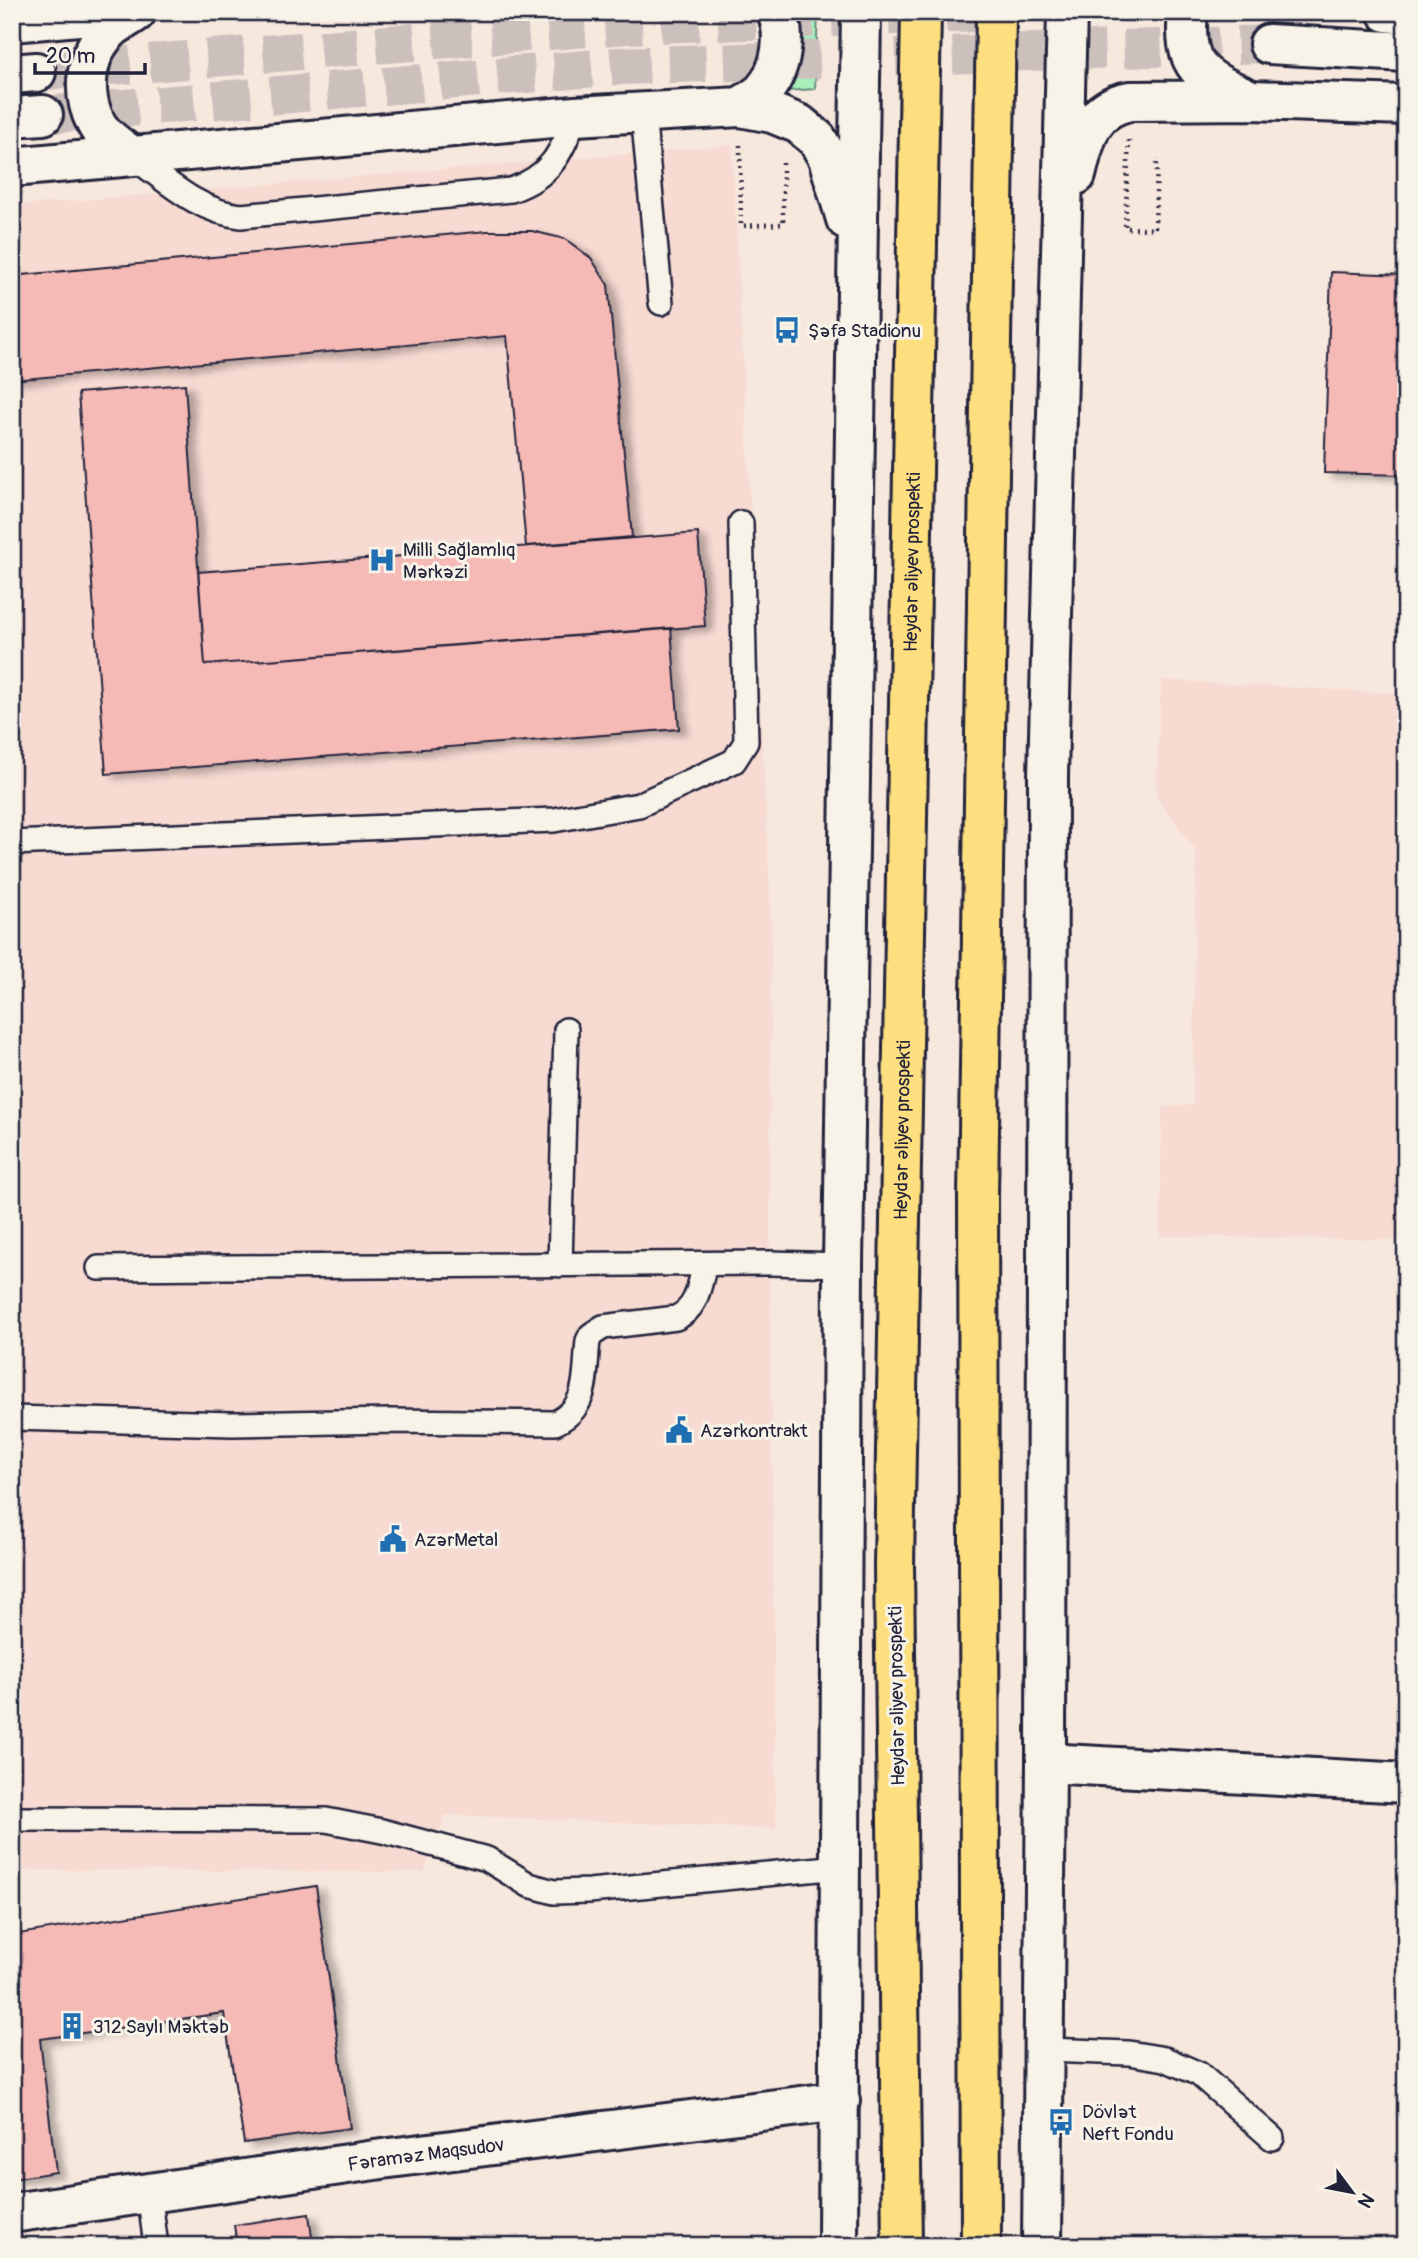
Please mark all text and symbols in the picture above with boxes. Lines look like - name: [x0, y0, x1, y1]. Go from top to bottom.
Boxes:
- scale bar: [35, 32, 145, 76]
- text: 20 m: [46, 43, 95, 70]
- bus stop icon: Şəfa Stadionu: [772, 315, 802, 345]
- place label: Şəfa Stadionu: [808, 319, 921, 343]
- street label: Heydər Əliyev prospekti: [899, 472, 926, 652]
- place label: Milli Sağlamlıq Mərkəzi: [403, 538, 515, 584]
- hospital icon: Milli Sağlamlıq Mərkəzi: [367, 545, 397, 575]
- street label: Heydər Əliyev prospekti: [889, 1040, 916, 1220]
- public building icon: Azərkontrakt: [664, 1415, 694, 1445]
- place label: Azərkontrakt: [700, 1419, 808, 1443]
- public building icon: AzərMetal: [378, 1524, 408, 1554]
- place label: AzərMetal: [414, 1528, 498, 1552]
- street label: Heydər Əliyev prospekti: [883, 1606, 911, 1786]
- building icon: 312 Saylı Məktəb: [57, 2011, 87, 2041]
- place label: 312 Saylı Məktəb: [93, 2015, 229, 2039]
- place label: Dövlət Neft Fondu: [1082, 2100, 1174, 2146]
- bus stop icon: Dövlət Neft Fondu: [1046, 2107, 1076, 2137]
- street label: Fəraməz Maqsudov: [346, 2133, 506, 2177]
- north arrow: [1316, 2156, 1386, 2226]
- text: N: [1352, 2189, 1379, 2212]

